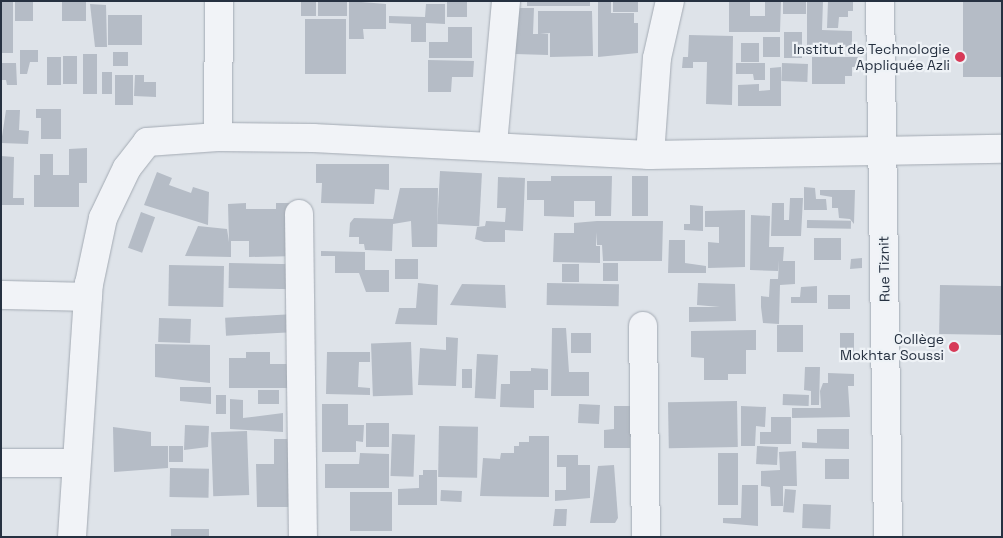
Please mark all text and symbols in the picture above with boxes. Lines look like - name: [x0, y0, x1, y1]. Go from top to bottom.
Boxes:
- place label: Institut de Technologie Appliquée Azli: [793, 41, 950, 74]
- marker: Institut de Technologie Appliquée Azli: [954, 51, 966, 63]
- street label: Rue Tiznit: [875, 236, 893, 302]
- place label: Collège Mokhtar Soussi: [840, 331, 944, 364]
- marker: Collège Mokhtar Soussi: [948, 341, 960, 353]

